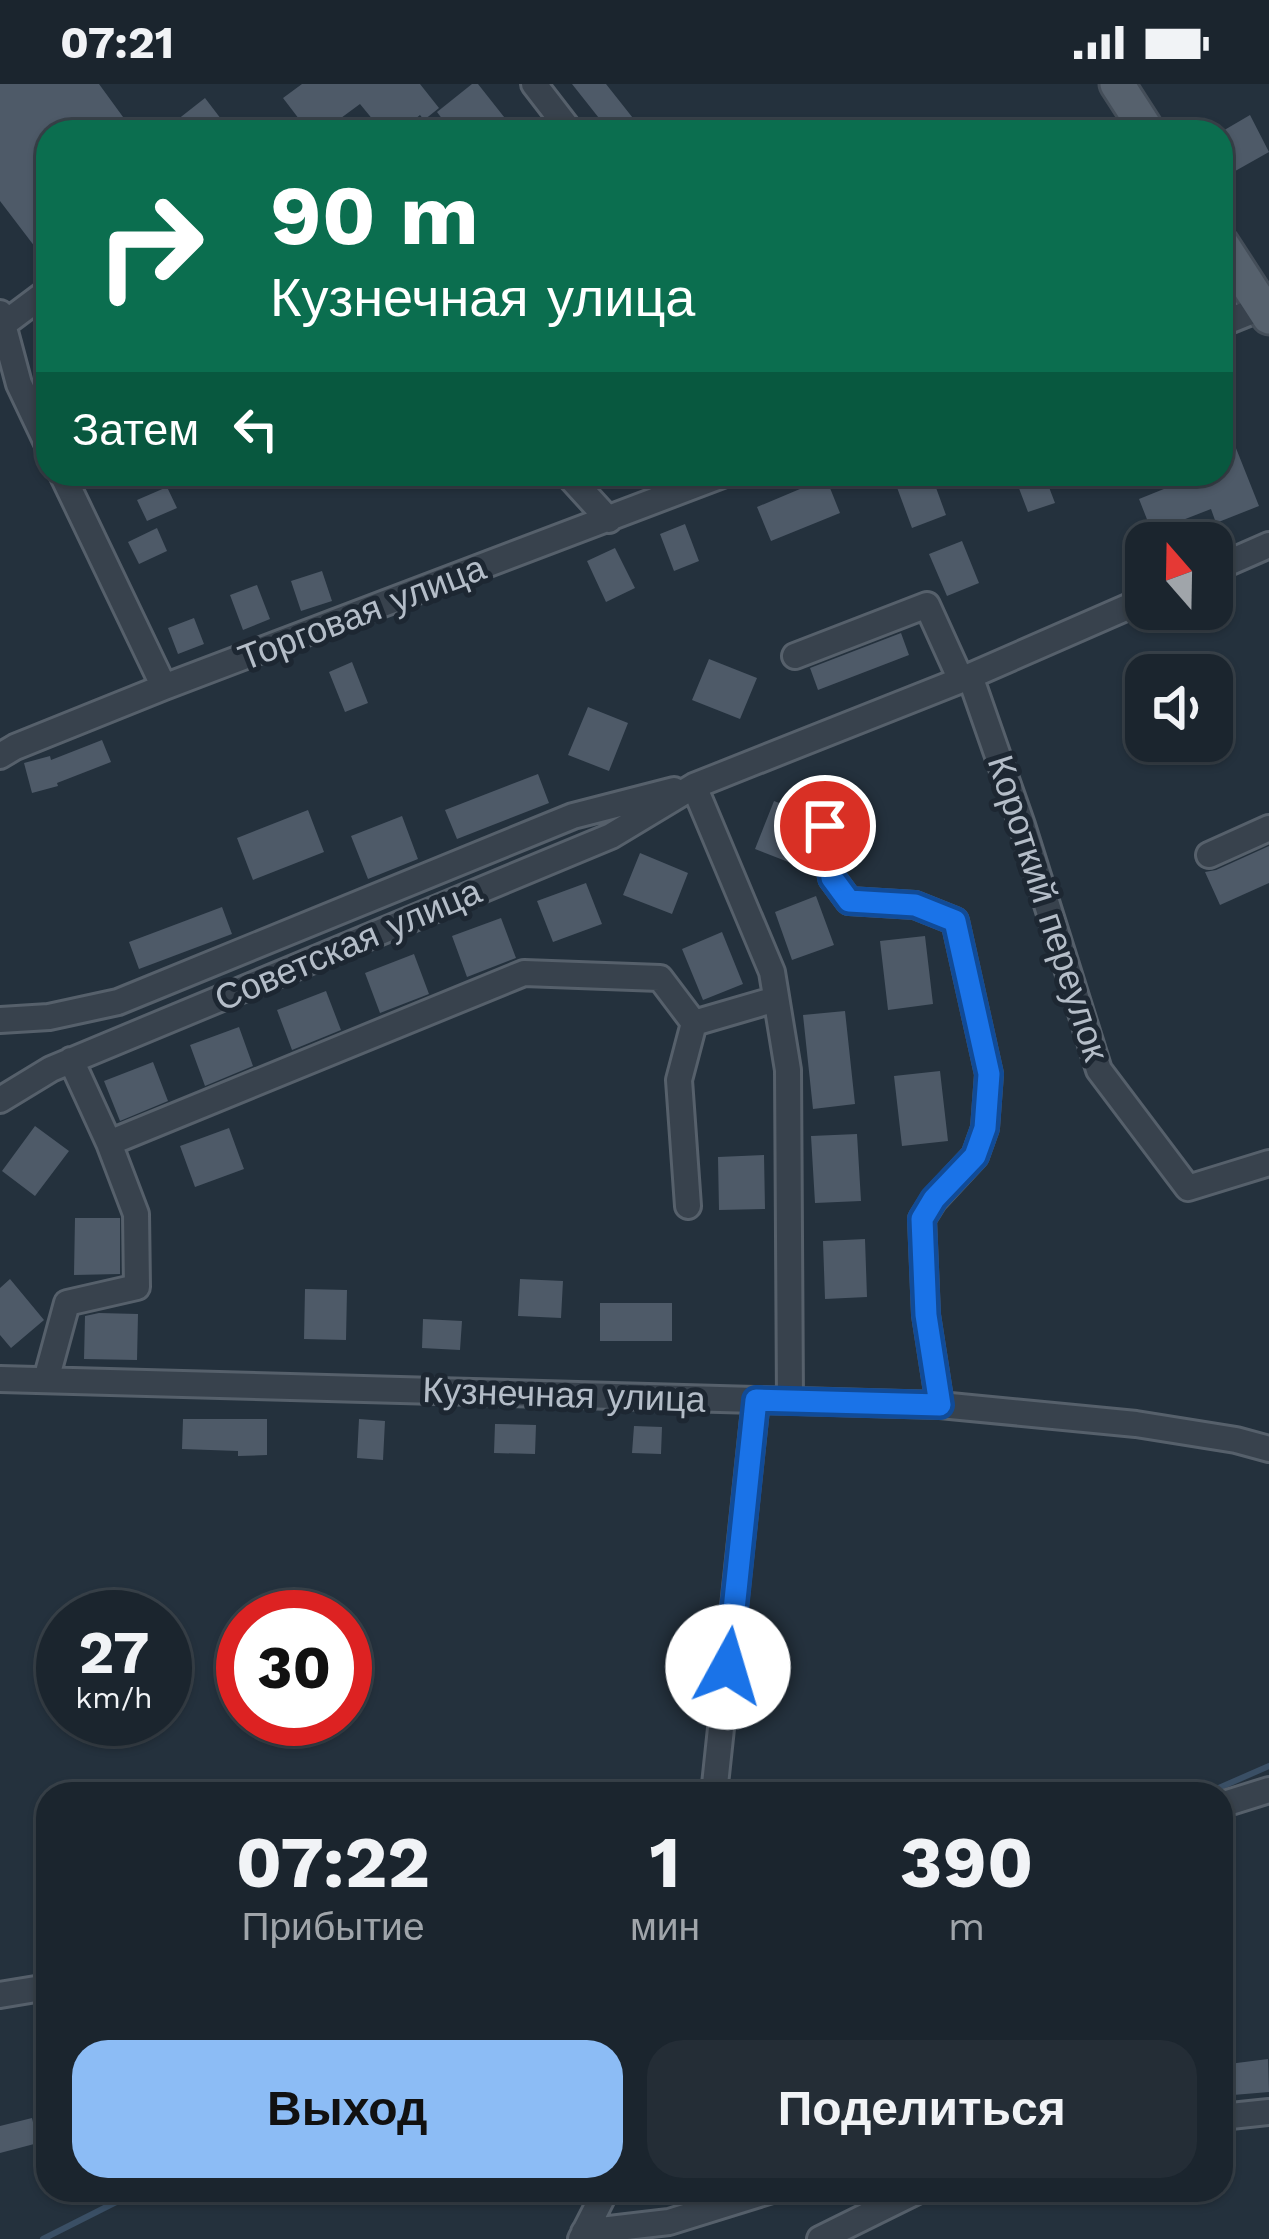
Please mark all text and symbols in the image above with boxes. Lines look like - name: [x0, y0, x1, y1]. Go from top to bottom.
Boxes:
- text: 07:21: [60, 16, 174, 69]
- text: 90 m: [270, 166, 479, 264]
- icon: right: [72, 168, 228, 324]
- text: Кузнечная улица: [270, 266, 695, 329]
- icon: left: [223, 396, 289, 462]
- text: Затем: [72, 403, 199, 456]
- north arrow: [1125, 522, 1233, 630]
- map controls: [1125, 522, 1233, 762]
- street label: Торговая улица: [233, 546, 492, 679]
- button: sound: [1125, 654, 1233, 762]
- street label: Короткий переулок: [979, 750, 1117, 1066]
- pin: [774, 775, 876, 877]
- icon: arrive: [792, 793, 858, 859]
- street label: Советская улица: [209, 870, 488, 1020]
- street label: Кузнечная улица: [422, 1369, 707, 1421]
- speed limit sign: 30: [216, 1590, 372, 1746]
- position arrow: [665, 1604, 791, 1730]
- text: 27: [78, 1617, 150, 1688]
- text: km/h: [75, 1680, 153, 1715]
- text: 07:22: [236, 1820, 430, 1904]
- text: 1: [650, 1820, 681, 1904]
- text: 390: [900, 1820, 1033, 1904]
- text: Прибытие: [241, 1904, 425, 1949]
- text: мин: [630, 1904, 700, 1949]
- text: m: [948, 1904, 985, 1949]
- button: Выход: [72, 2040, 623, 2178]
- button: Поделиться: [647, 2040, 1197, 2178]

